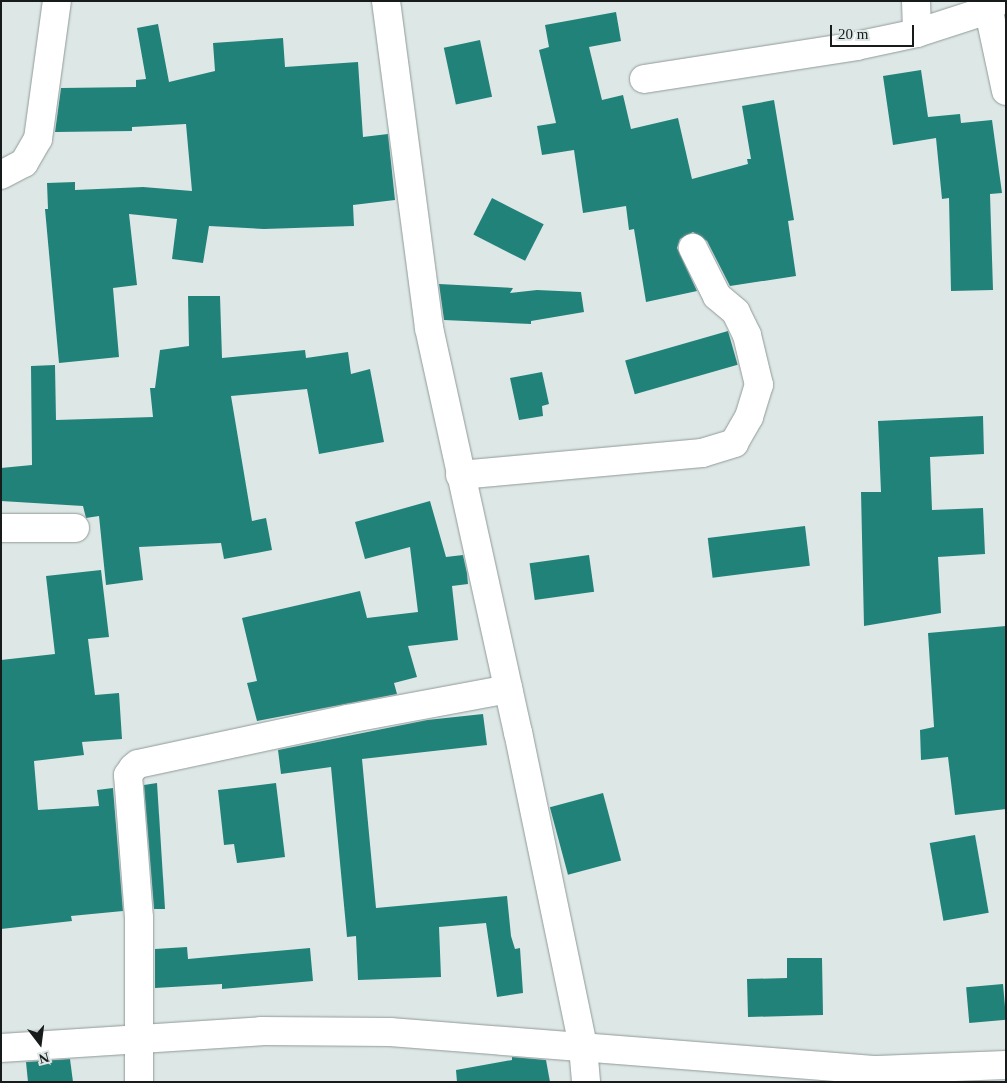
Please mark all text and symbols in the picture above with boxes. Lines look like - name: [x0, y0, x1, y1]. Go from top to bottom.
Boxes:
- scale bar: [832, 15, 916, 47]
- text: 20 m: [838, 26, 868, 42]
- north arrow: [15, 1018, 65, 1068]
- text: N: [37, 1049, 51, 1067]

